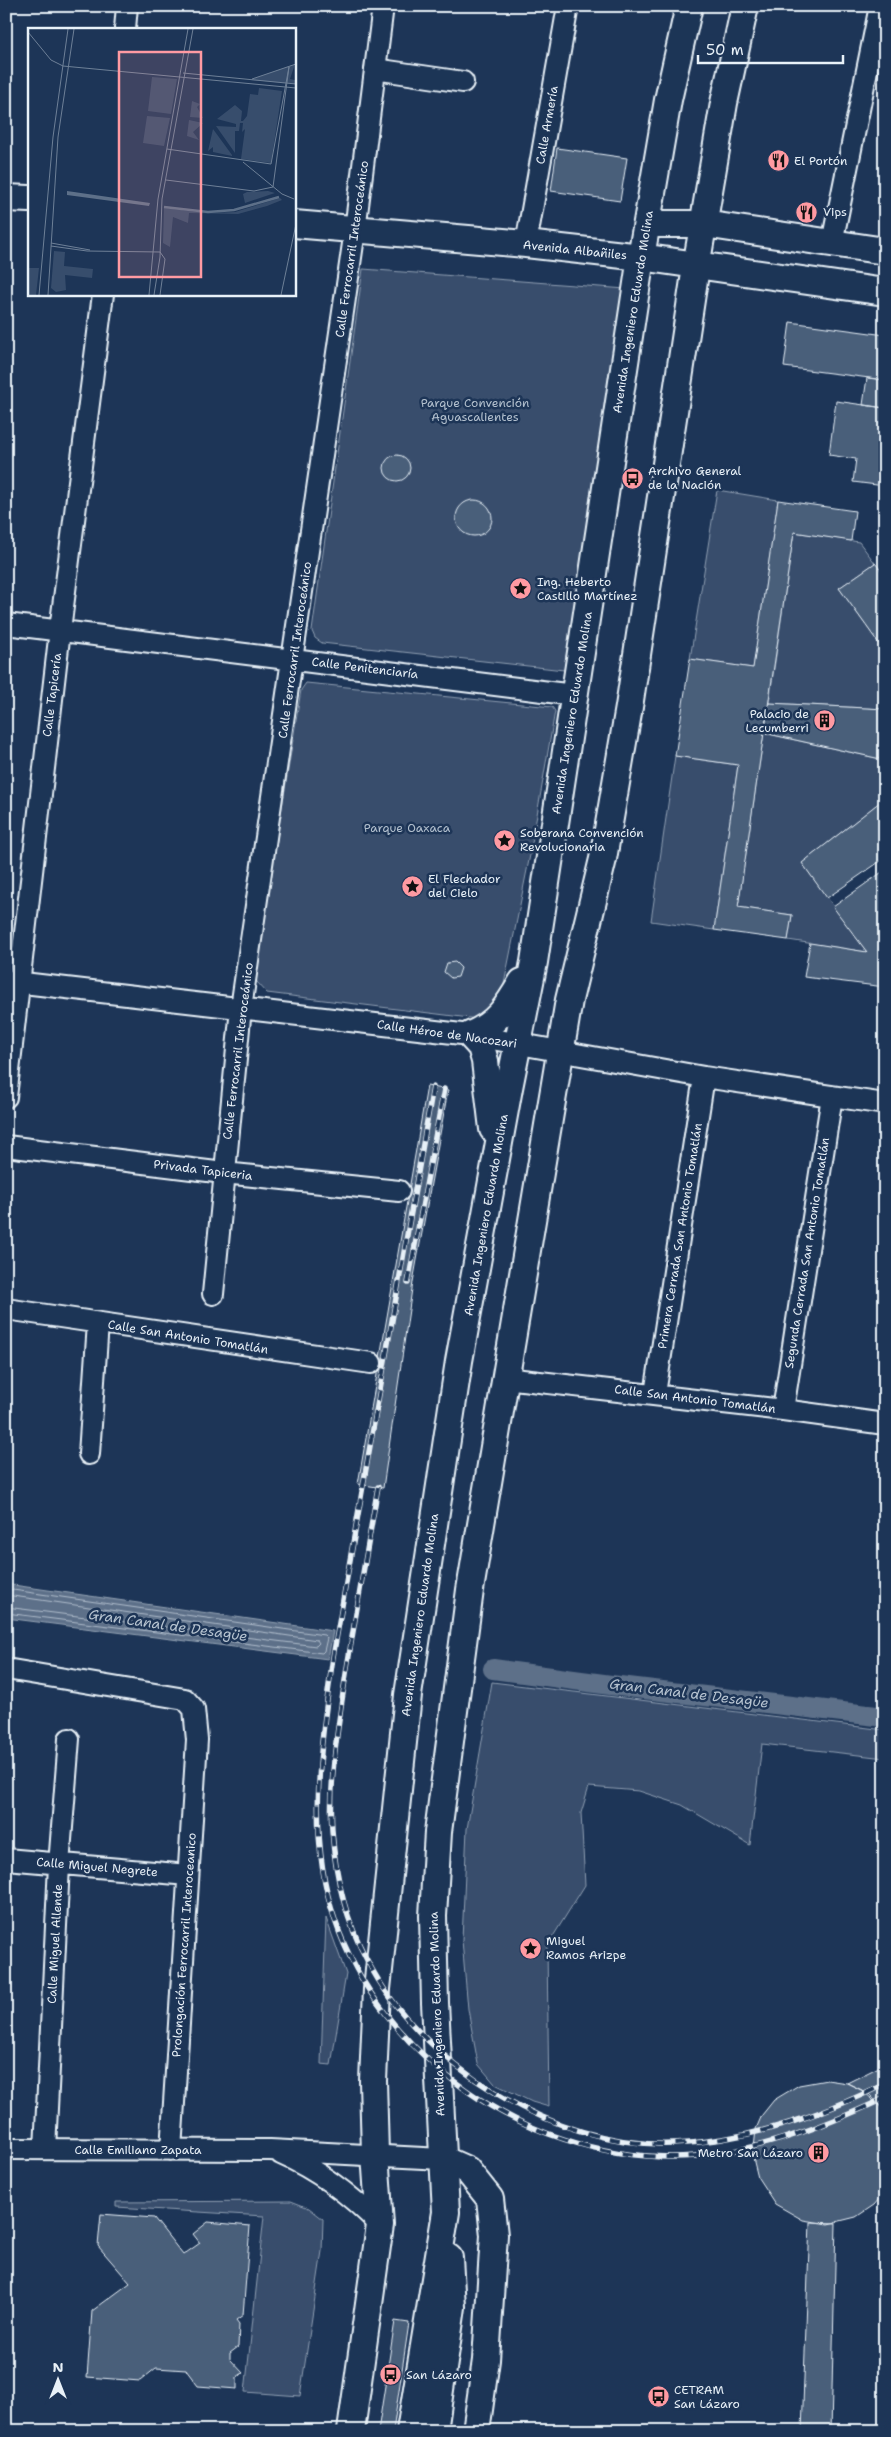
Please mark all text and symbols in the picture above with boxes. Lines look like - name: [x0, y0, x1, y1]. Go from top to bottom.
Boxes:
- inset map: [28, 28, 295, 295]
- scale bar: [698, 32, 844, 64]
- text: 50 m: [706, 40, 744, 60]
- street label: Calle Armería: [532, 84, 562, 165]
- restaurant icon: El Portón: [766, 149, 790, 173]
- place label: El Portón: [794, 153, 847, 169]
- street label: Calle Ferrocarril Interoceánico: [332, 160, 372, 338]
- restaurant icon: Vips: [795, 200, 819, 224]
- place label: Vips: [823, 204, 847, 220]
- street label: Avenida Ingeniero Eduardo Molina: [609, 209, 657, 414]
- street label: Avenida Albañiles: [522, 237, 628, 263]
- park label: Parque Convención Aguascalientes: [421, 395, 529, 425]
- place label: Archivo General de la Nación: [648, 463, 742, 493]
- bus stop icon: Archivo General de la Nación: [620, 466, 644, 490]
- street label: Calle Ferrocarril Interoceánico: [275, 561, 315, 739]
- place label: Ing. Heberto Castillo Martínez: [537, 574, 637, 604]
- place icon: Ing. Heberto Castillo Martínez: [509, 577, 533, 601]
- street label: Avenida Ingeniero Eduardo Molina: [548, 610, 596, 815]
- street label: Calle Tapicería: [39, 652, 65, 738]
- street label: Calle Penitenciaría: [311, 654, 420, 683]
- place label: Palacio de Lecumberri: [745, 706, 809, 736]
- building icon: Palacio de Lecumberri: [813, 709, 837, 733]
- park label: Parque Oaxaca: [364, 820, 451, 836]
- place label: Soberana Convención Revolucionaria: [520, 825, 644, 855]
- place icon: Soberana Convención Revolucionaria: [492, 828, 516, 852]
- place label: El Flechador del Cielo: [428, 871, 501, 901]
- place icon: El Flechador del Cielo: [400, 874, 424, 898]
- street label: Calle Ferrocarril Interoceánico: [219, 961, 257, 1141]
- street label: Calle Héroe de Nacozari: [376, 1016, 518, 1052]
- street label: Avenida Ingeniero Eduardo Molina: [460, 1112, 512, 1317]
- street label: Primera Cerrada San Antonio Tomatlán: [654, 1122, 706, 1350]
- street label: Segunda Cerrada San Antonio Tomatlán: [781, 1136, 833, 1370]
- street label: Privada Tapiceria: [153, 1156, 254, 1184]
- street label: Calle San Antonio Tomatlán: [107, 1316, 269, 1358]
- street label: Calle San Antonio Tomatlán: [614, 1381, 776, 1417]
- street label: Avenida Ingeniero Eduardo Molina: [398, 1512, 442, 1718]
- water label: Gran Canal de Desagüe: [87, 1605, 249, 1645]
- water label: Gran Canal de Desagüe: [608, 1674, 770, 1712]
- street label: Prolongación Ferrocarril Interoceanico: [168, 1832, 200, 2058]
- street label: Calle Miguel Negrete: [36, 1854, 159, 1880]
- street label: Calle Miguel Allende: [44, 1883, 66, 2004]
- street label: Avenida Ingeniero Eduardo Molina: [425, 1911, 449, 2117]
- place label: Miguel Ramos Arizpe: [546, 1933, 627, 1963]
- place icon: Miguel Ramos Arizpe: [518, 1936, 542, 1960]
- building icon: Metro San Lázaro: [807, 2141, 831, 2165]
- street label: Calle Emiliano Zapata: [74, 2142, 202, 2158]
- place label: Metro San Lázaro: [698, 2145, 803, 2161]
- north arrow: [32, 2354, 82, 2404]
- text: N: [52, 2358, 64, 2376]
- bus stop icon: San Lázaro: [378, 2363, 402, 2387]
- place label: San Lázaro: [406, 2367, 472, 2383]
- place label: CETRAM San Lázaro: [674, 2382, 740, 2412]
- bus stop icon: CETRAM San Lázaro: [646, 2385, 670, 2409]

